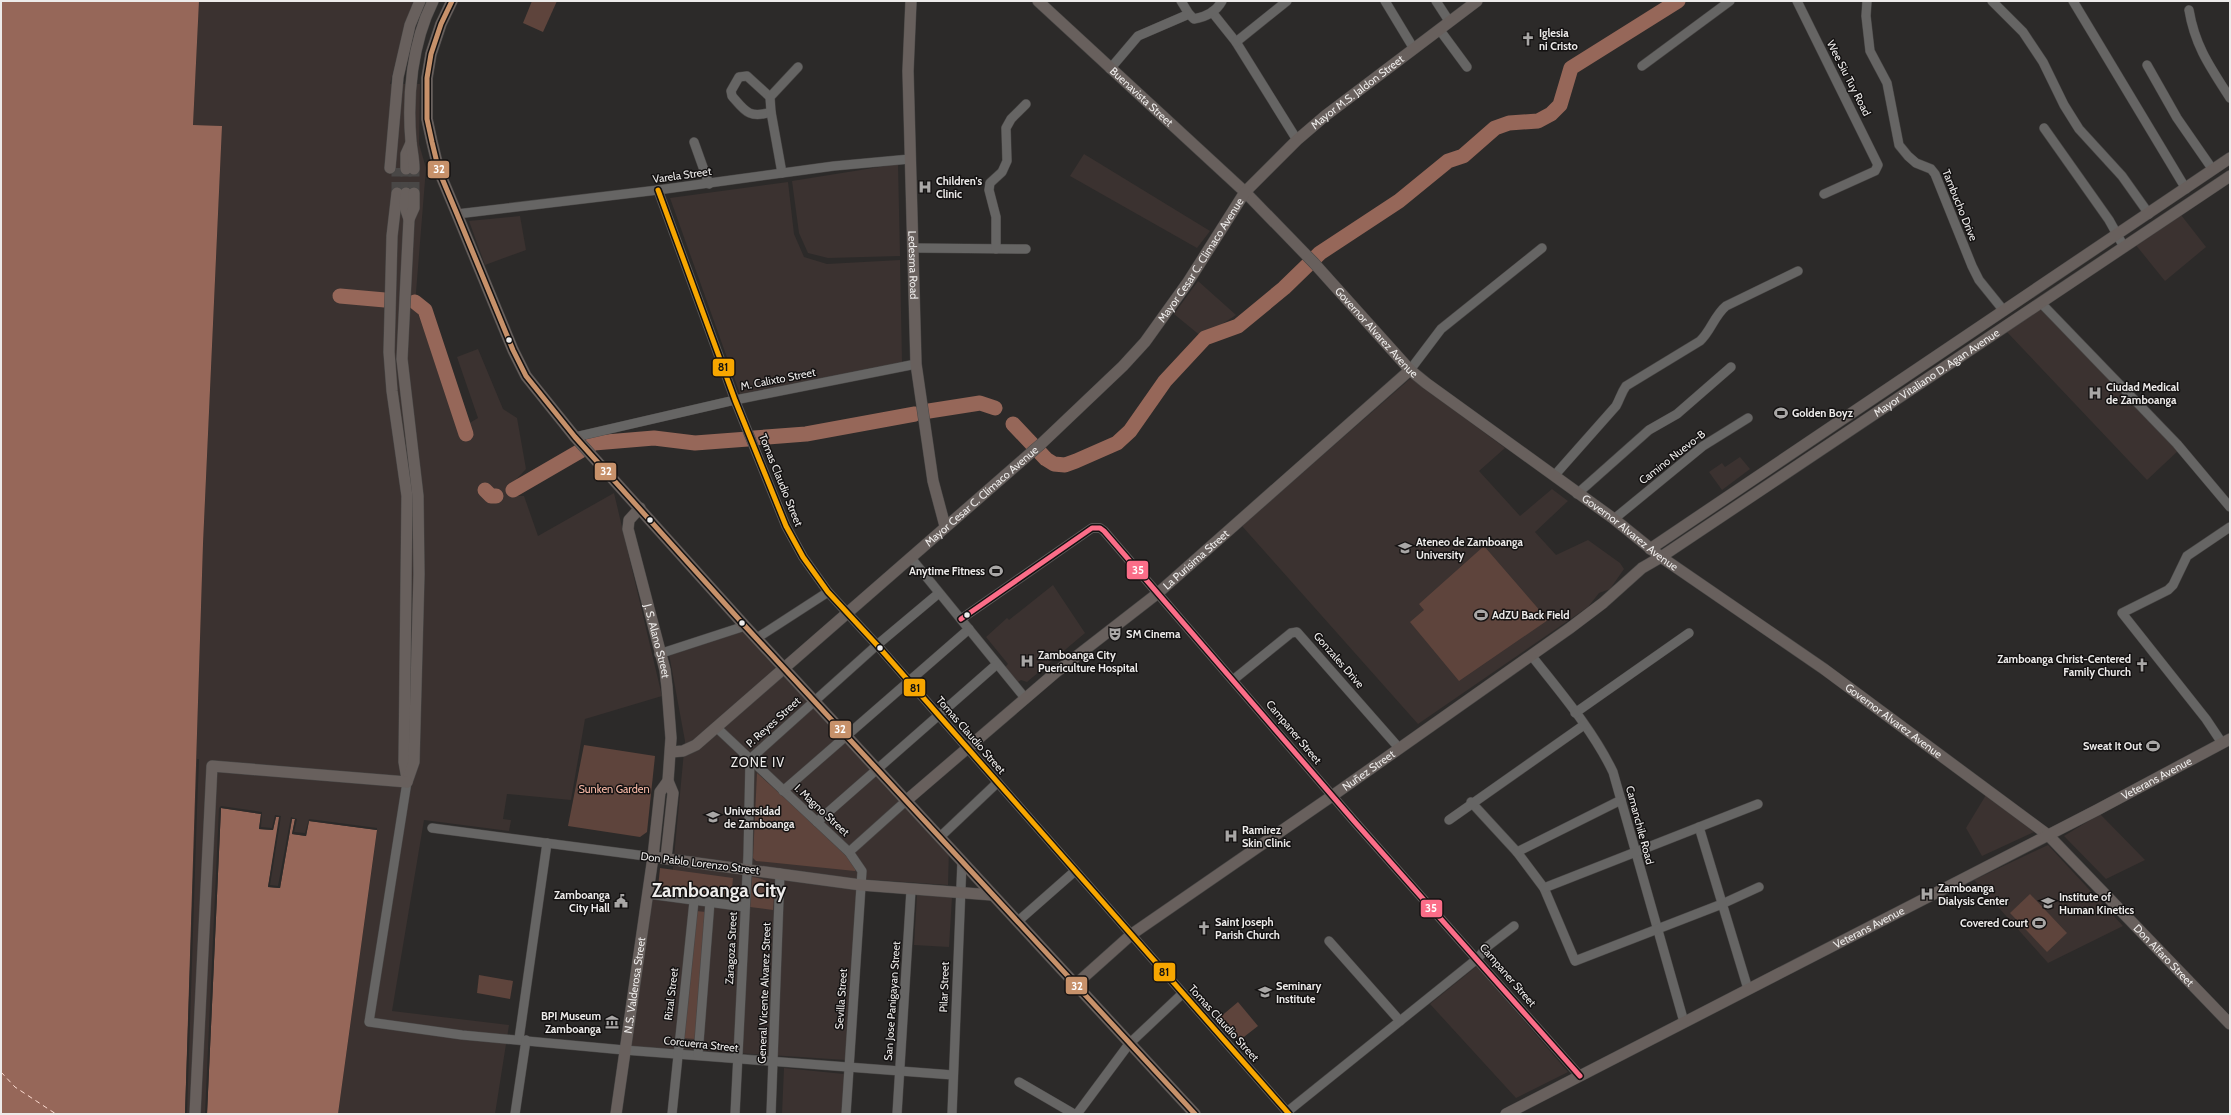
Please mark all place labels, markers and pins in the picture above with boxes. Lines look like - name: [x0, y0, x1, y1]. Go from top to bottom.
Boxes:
- place label: Iglesia ni Cristo: [1539, 26, 1578, 53]
- church icon: Iglesia ni Cristo: [1520, 31, 1536, 47]
- place label: Children's Clinic: [936, 174, 982, 201]
- hospital icon: Children's Clinic: [917, 179, 933, 195]
- unlabelled marker: [504, 335, 514, 345]
- place label: Ciudad Medical de Zamboanga: [2106, 380, 2179, 407]
- hospital icon: Ciudad Medical de Zamboanga: [2087, 385, 2103, 401]
- sports icon: Golden Boyz: [1773, 405, 1789, 421]
- place label: Golden Boyz: [1792, 406, 1854, 420]
- unlabelled marker: [645, 515, 655, 525]
- place label: Ateneo de Zamboanga University: [1416, 535, 1524, 562]
- school or university icon: Ateneo de Zamboanga University: [1397, 540, 1413, 556]
- sports icon: Anytime Fitness: [988, 563, 1004, 579]
- place label: Anytime Fitness: [909, 564, 985, 578]
- sports icon: AdZU Back Field: [1473, 607, 1489, 623]
- place label: AdZU Back Field: [1492, 608, 1570, 622]
- unlabelled marker: [962, 610, 972, 620]
- unlabelled marker: [737, 618, 747, 628]
- theatre icon: SM Cinema: [1107, 626, 1123, 642]
- place label: SM Cinema: [1126, 627, 1181, 641]
- unlabelled marker: [875, 643, 885, 653]
- place label: Zamboanga City Puericulture Hospital: [1038, 648, 1138, 675]
- place label: Zamboanga Christ-Centered Family Church: [1997, 652, 2131, 679]
- hospital icon: Zamboanga City Puericulture Hospital: [1019, 653, 1035, 669]
- church icon: Zamboanga Christ-Centered Family Church: [2134, 657, 2150, 673]
- sports icon: Sweat It Out: [2145, 738, 2161, 754]
- place label: Sweat It Out: [2083, 739, 2142, 753]
- place label: Universidad de Zamboanga: [724, 804, 795, 831]
- school or university icon: Universidad de Zamboanga: [705, 809, 721, 825]
- place label: Ramirez Skin Clinic: [1242, 823, 1291, 850]
- hospital icon: Ramirez Skin Clinic: [1223, 828, 1239, 844]
- place label: Zamboanga Dialysis Center: [1938, 881, 2009, 908]
- hospital icon: Zamboanga Dialysis Center: [1919, 886, 1935, 902]
- place label: Zamboanga City Hall: [554, 888, 611, 915]
- place label: Institute of Human Kinetics: [2059, 890, 2135, 917]
- public building icon: Zamboanga City Hall: [613, 893, 629, 909]
- school or university icon: Institute of Human Kinetics: [2040, 895, 2056, 911]
- place label: Saint Joseph Parish Church: [1215, 915, 1280, 942]
- sports icon: Covered Court: [2031, 915, 2047, 931]
- place label: Covered Court: [1960, 916, 2028, 930]
- church icon: Saint Joseph Parish Church: [1196, 920, 1212, 936]
- place label: Seminary Institute: [1276, 979, 1321, 1006]
- school or university icon: Seminary Institute: [1257, 984, 1273, 1000]
- place label: BPI Museum Zamboanga: [541, 1009, 602, 1036]
- museum icon: BPI Museum Zamboanga: [604, 1014, 620, 1030]

